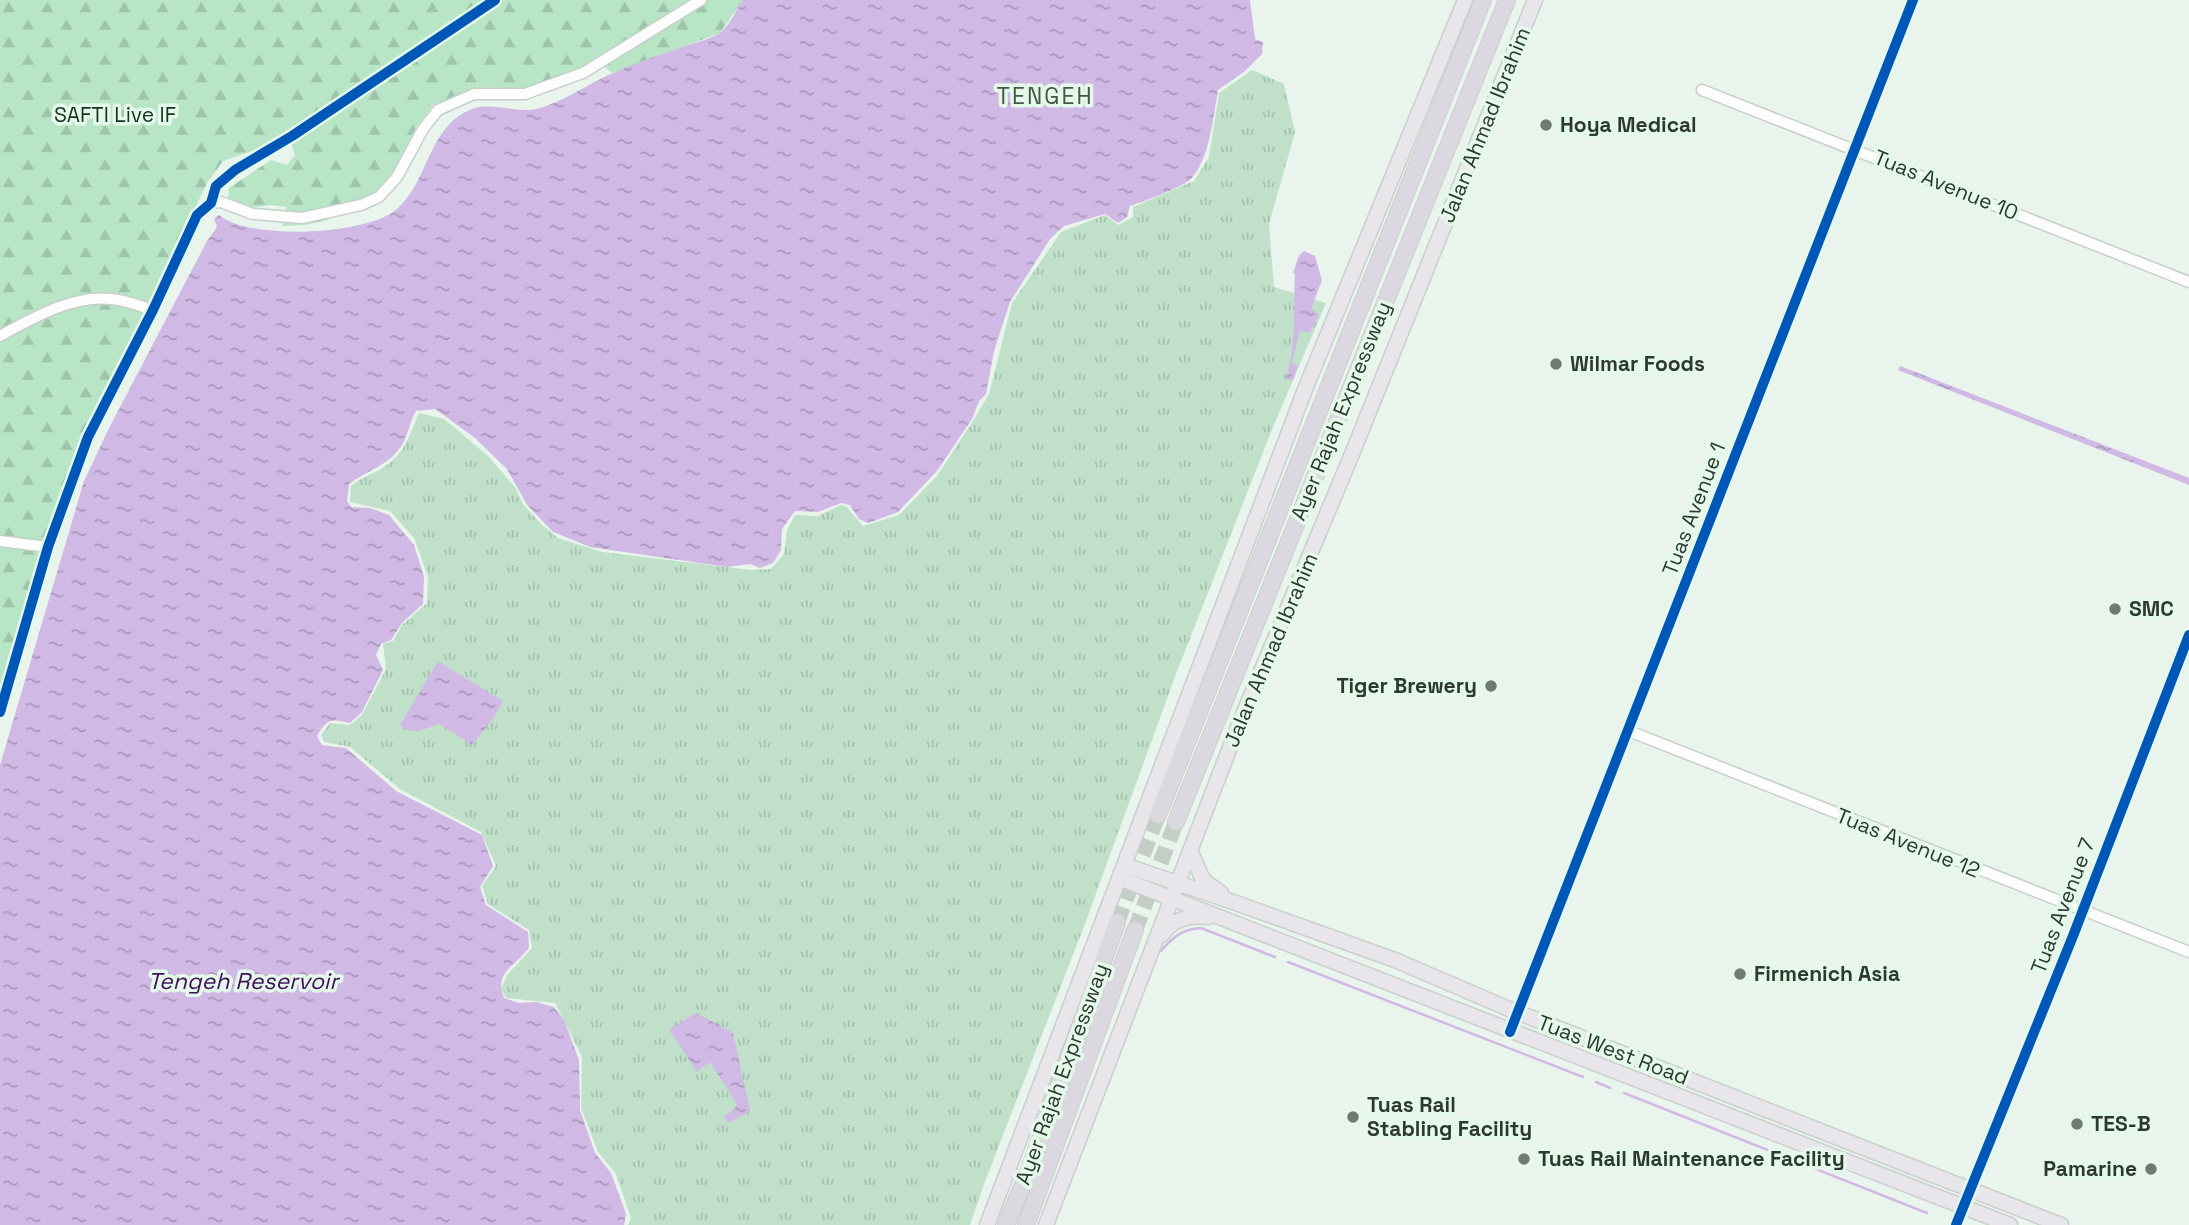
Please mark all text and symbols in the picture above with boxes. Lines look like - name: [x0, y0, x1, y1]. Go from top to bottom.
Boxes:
- street label: Jalan Ahmad Ibrahim: [1433, 23, 1536, 227]
- district label: TENGEH: [997, 81, 1093, 111]
- park label: SAFTI Live IF: [54, 101, 176, 128]
- place label: Hoya Medical: [1560, 111, 1697, 138]
- marker: Hoya Medical: [1538, 117, 1554, 133]
- street label: Tuas Avenue 10: [1870, 143, 2022, 226]
- street label: Ayer Rajah Expressway: [1284, 297, 1397, 524]
- place label: Wilmar Foods: [1570, 350, 1705, 377]
- marker: Wilmar Foods: [1548, 356, 1564, 372]
- street label: Tuas Avenue 1: [1656, 439, 1731, 579]
- street label: Jalan Ahmad Ibrahim: [1217, 549, 1324, 751]
- place label: SMC: [2129, 595, 2174, 622]
- marker: SMC: [2107, 601, 2123, 617]
- place label: Tiger Brewery: [1336, 672, 1477, 699]
- marker: Tiger Brewery: [1483, 678, 1499, 694]
- street label: Tuas Avenue 12: [1832, 801, 1984, 884]
- street label: Tuas Avenue 7: [2024, 834, 2101, 977]
- street label: Ayer Rajah Expressway: [1009, 959, 1114, 1188]
- place label: Firmenich Asia: [1754, 960, 1900, 987]
- water label: Tengeh Reservoir: [148, 966, 340, 996]
- marker: Firmenich Asia: [1732, 966, 1748, 982]
- street label: Tuas West Road: [1534, 1008, 1693, 1091]
- place label: Tuas Rail Stabling Facility: [1367, 1091, 1532, 1142]
- marker: Tuas Rail Stabling Facility: [1345, 1109, 1361, 1125]
- place label: TES-B: [2091, 1110, 2151, 1137]
- marker: TES-B: [2069, 1116, 2085, 1132]
- place label: Tuas Rail Maintenance Facility: [1538, 1145, 1845, 1172]
- marker: Tuas Rail Maintenance Facility: [1516, 1151, 1532, 1167]
- place label: Pamarine: [2043, 1155, 2137, 1182]
- marker: Pamarine: [2143, 1161, 2159, 1177]

